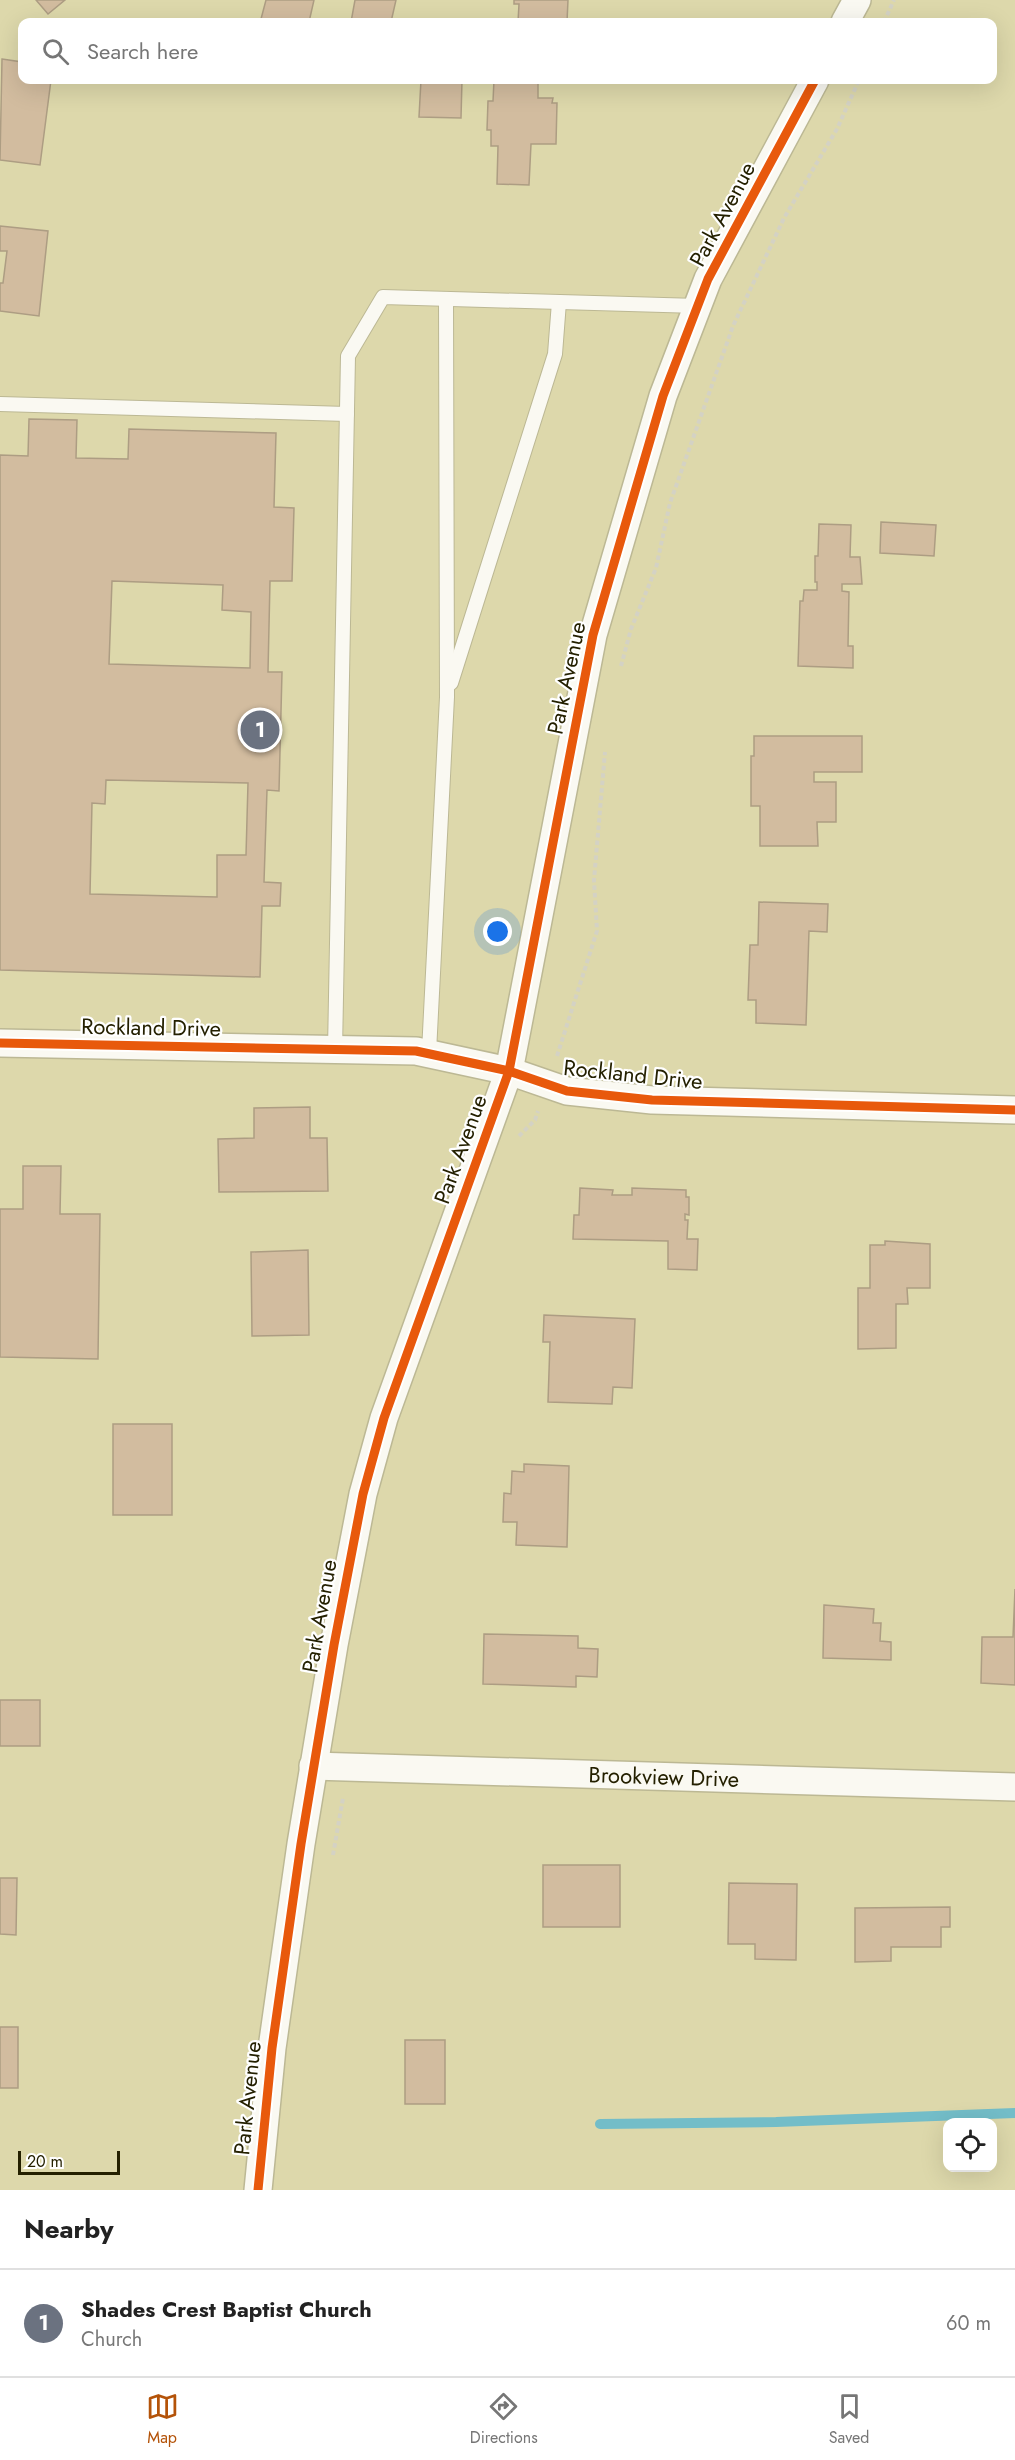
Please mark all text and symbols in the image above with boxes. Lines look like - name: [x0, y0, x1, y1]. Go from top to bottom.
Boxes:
- search box: [18, 18, 997, 84]
- icon: search: [39, 35, 72, 68]
- text: Search here: [87, 35, 198, 67]
- street label: Park Avenue: [681, 156, 763, 272]
- street label: Park Avenue: [538, 619, 594, 737]
- pin: 1: [240, 708, 280, 752]
- your location: [483, 917, 512, 946]
- street label: Rockland Drive: [81, 1010, 221, 1044]
- street label: Rockland Drive: [562, 1051, 704, 1097]
- street label: Park Avenue: [425, 1090, 495, 1208]
- street label: Park Avenue: [293, 1557, 345, 1675]
- street label: Brookview Drive: [588, 1758, 740, 1795]
- street label: Park Avenue: [225, 2039, 269, 2157]
- map controls: [943, 2118, 997, 2172]
- button: locate: [943, 2118, 997, 2172]
- scale bar: [18, 2148, 120, 2176]
- text: 20 m: [27, 2150, 63, 2173]
- text: Nearby: [24, 2210, 113, 2248]
- text: Shades Crest Baptist Church: [81, 2293, 372, 2325]
- text: 1: [38, 2309, 49, 2338]
- text: 60 m: [946, 2309, 991, 2338]
- text: Church: [81, 2325, 142, 2354]
- tab: Map: [146, 2390, 179, 2449]
- tab: Directions: [470, 2390, 538, 2449]
- tab: Saved: [829, 2390, 869, 2449]

